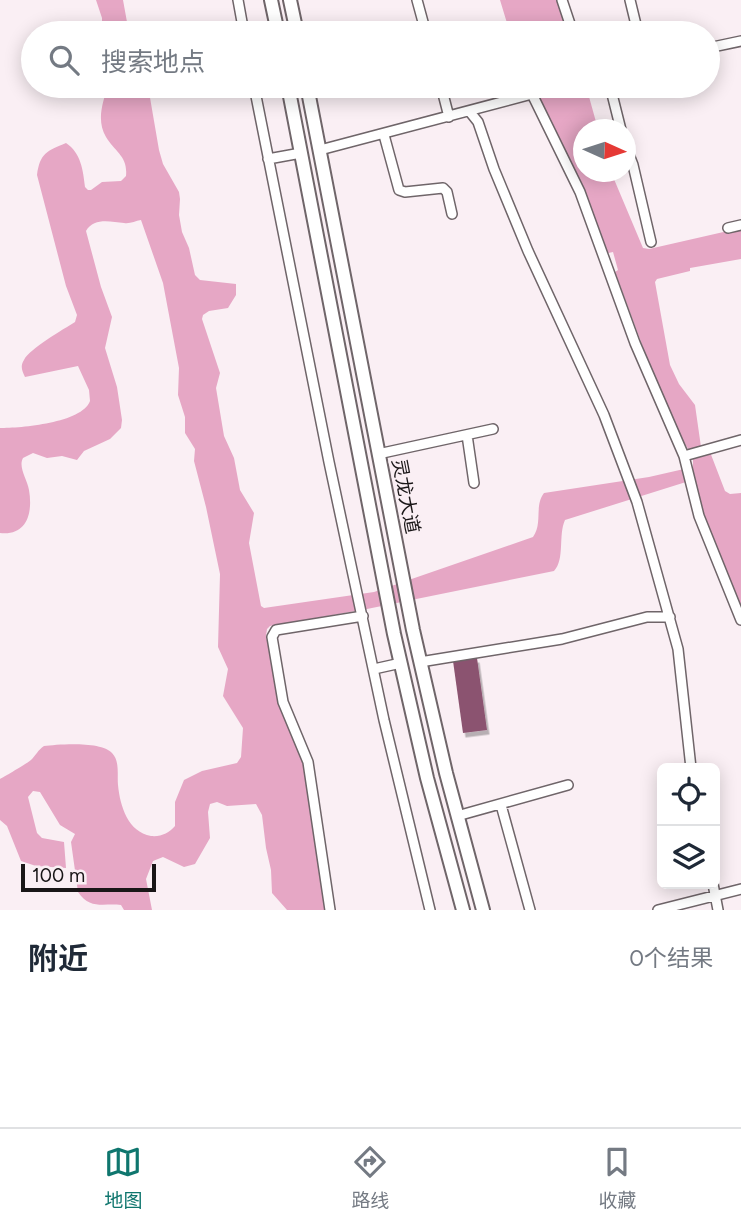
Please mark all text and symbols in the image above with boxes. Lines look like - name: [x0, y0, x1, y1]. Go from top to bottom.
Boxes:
- search box: [21, 21, 720, 98]
- icon: search: [45, 41, 83, 79]
- text: 搜索地点: [101, 46, 205, 78]
- north arrow: [573, 119, 636, 182]
- street label: 灵龙大道: [387, 456, 425, 536]
- map controls: [657, 763, 720, 889]
- button: locate: [657, 763, 720, 826]
- button: layers: [657, 826, 720, 889]
- scale bar: [21, 861, 156, 893]
- text: 100 m: [32, 864, 85, 887]
- text: 附近: [28, 940, 88, 977]
- text: 0个结果: [629, 944, 713, 972]
- tab: 地图: [104, 1143, 143, 1212]
- tab: 路线: [351, 1143, 390, 1212]
- tab: 收藏: [598, 1143, 637, 1212]

